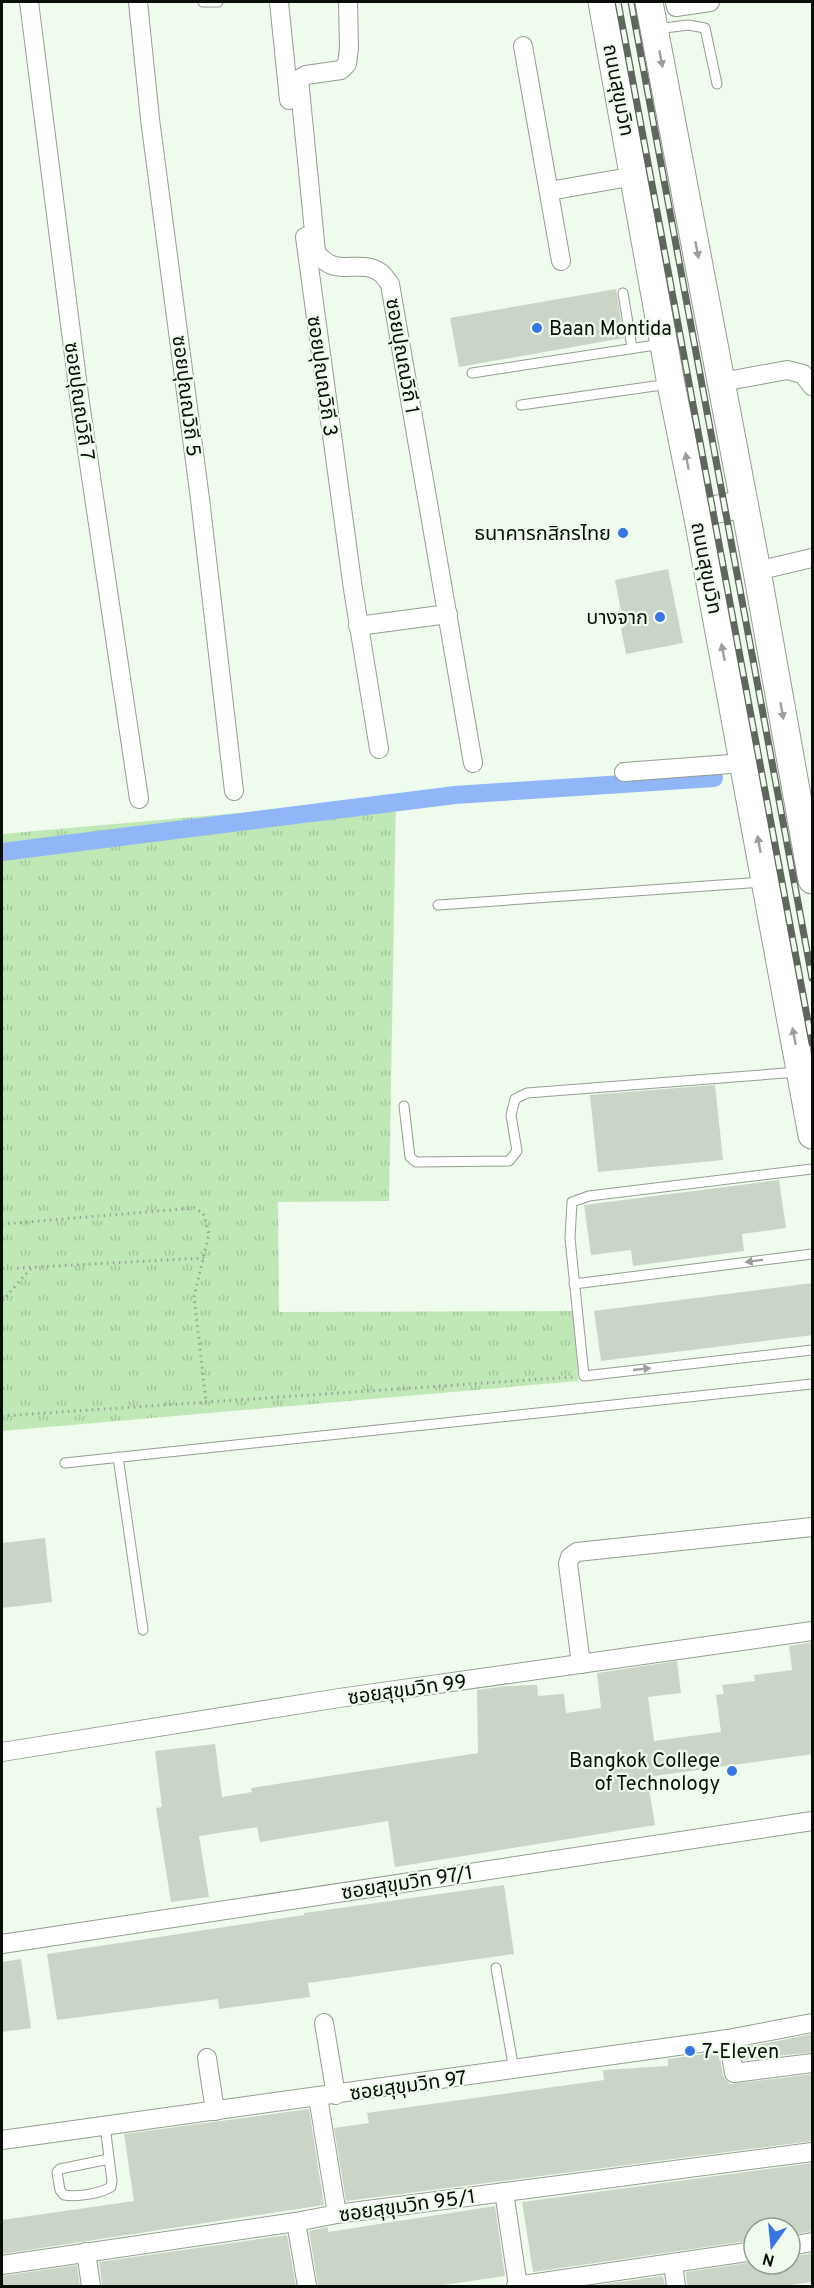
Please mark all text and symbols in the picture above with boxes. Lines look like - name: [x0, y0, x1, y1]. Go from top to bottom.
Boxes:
- street label: ถนนสุขุมวิท: [595, 42, 639, 139]
- one-way arrow: [657, 49, 666, 68]
- one-way arrow: [693, 241, 702, 260]
- street label: ซอยปุณณวิถี 1: [378, 296, 424, 416]
- street label: ซอยปุณณวิถี 3: [300, 314, 342, 438]
- place label: Baan Montida: [549, 317, 672, 343]
- marker: Baan Montida: [530, 321, 544, 335]
- street label: ซอยปุณณวิถี 5: [165, 334, 205, 458]
- street label: ซอยปุณณวิถี 7: [57, 340, 99, 462]
- one-way arrow: [682, 451, 691, 470]
- street label: ถนนสุขุมวิท: [683, 520, 727, 617]
- place label: ธนาคารกสิกรไทย: [474, 522, 611, 548]
- marker: ธนาคารกสิกรไทย: [616, 526, 630, 540]
- place label: บางจาก: [586, 606, 648, 632]
- marker: บางจาก: [653, 610, 667, 624]
- one-way arrow: [718, 643, 727, 662]
- one-way arrow: [778, 701, 787, 720]
- one-way arrow: [754, 834, 763, 853]
- one-way arrow: [789, 1026, 798, 1045]
- one-way arrow: [745, 1257, 764, 1266]
- one-way arrow: [632, 1364, 651, 1374]
- street label: ซอยสุขุมวิท 99: [346, 1670, 468, 1712]
- place label: Bangkok College of Technology: [569, 1749, 720, 1798]
- marker: Bangkok College of Technology: [725, 1764, 739, 1778]
- street label: ซอยสุขุมวิท 97/1: [340, 1861, 475, 1907]
- place label: 7-Eleven: [702, 2040, 779, 2066]
- marker: 7-Eleven: [683, 2044, 697, 2058]
- street label: ซอยสุขุมวิท 97: [348, 2066, 468, 2108]
- street label: ซอยสุขุมวิท 95/1: [337, 2185, 477, 2229]
- north arrow: [742, 2216, 802, 2276]
- text: N: [760, 2247, 777, 2270]

